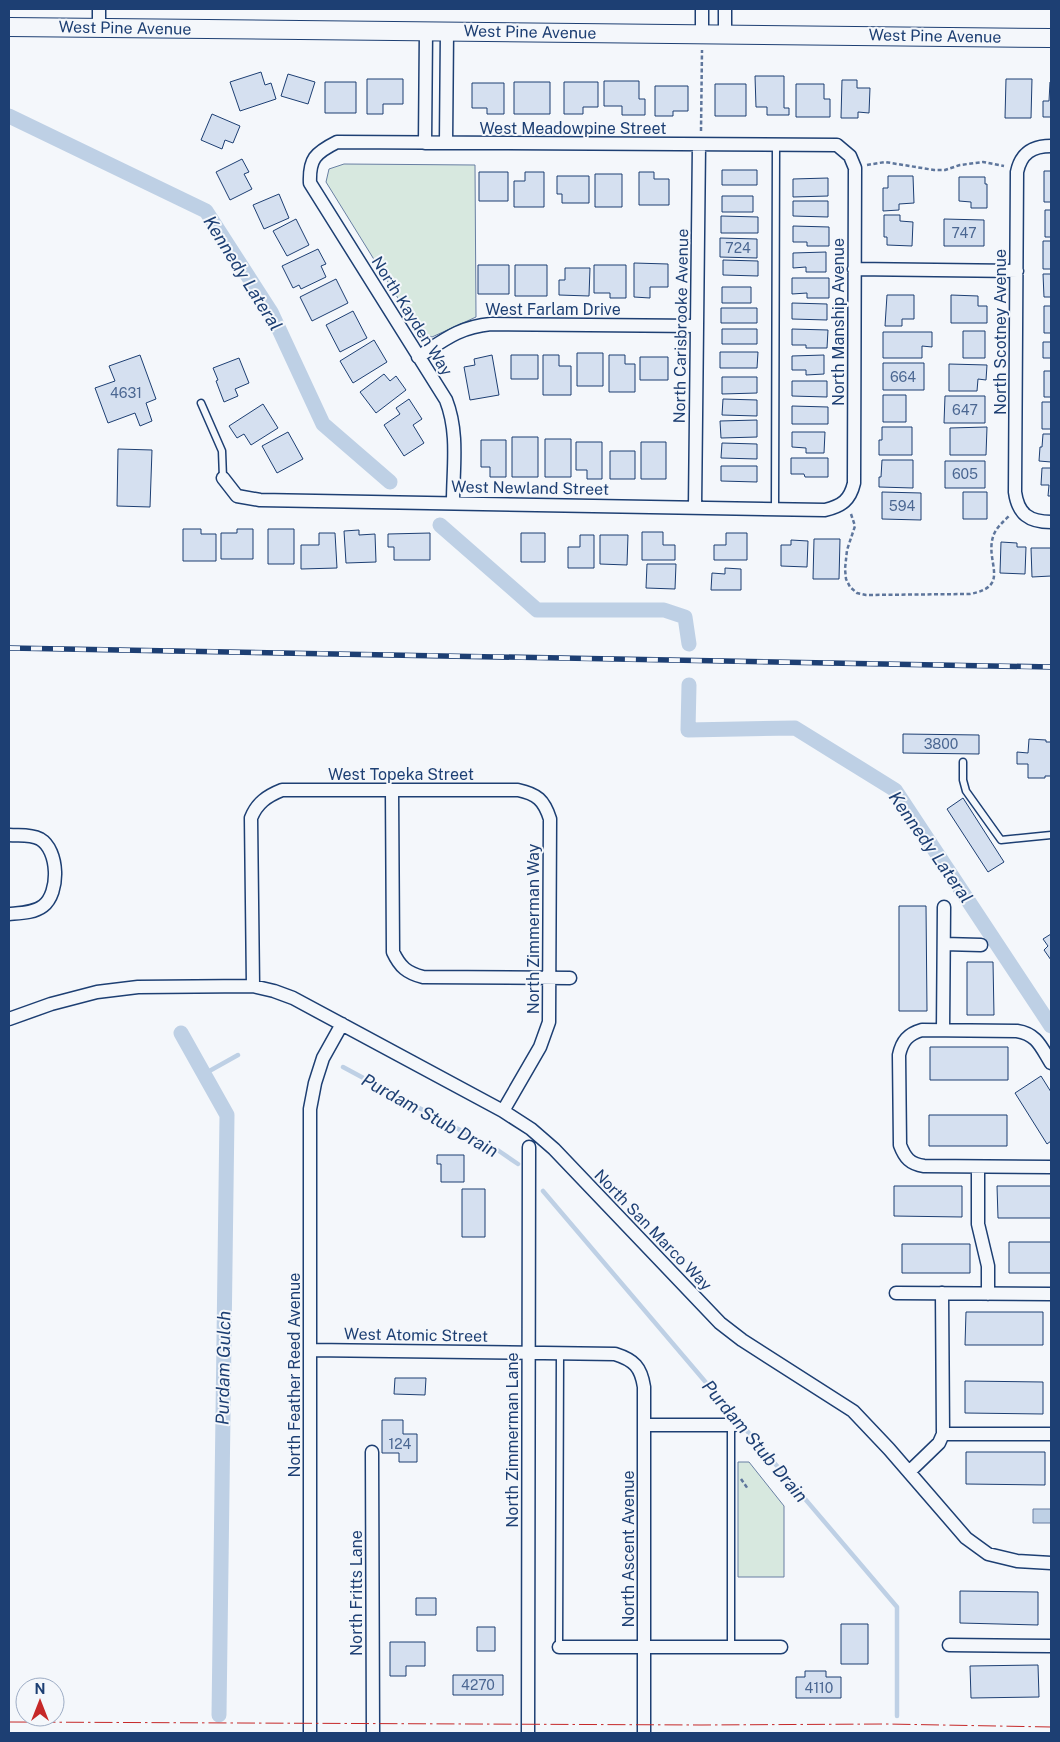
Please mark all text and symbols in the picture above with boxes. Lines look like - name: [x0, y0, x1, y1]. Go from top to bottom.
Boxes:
- street label: West Pine Avenue: [58, 17, 192, 39]
- street label: West Pine Avenue: [463, 21, 597, 43]
- street label: West Pine Avenue: [868, 25, 1002, 47]
- street label: West Meadowpine Street: [480, 119, 666, 138]
- water label: Kennedy Lateral: [199, 212, 287, 334]
- house number: 747: [951, 225, 977, 241]
- street label: North Carisbrooke Avenue: [670, 229, 692, 423]
- street label: North Manship Avenue: [829, 238, 848, 406]
- house number: 724: [725, 240, 751, 256]
- street label: North Scotney Avenue: [991, 249, 1010, 415]
- street label: North Kayden Way: [368, 253, 457, 380]
- street label: West Farlam Drive: [485, 300, 621, 319]
- house number: 664: [890, 369, 916, 385]
- house number: 4631: [110, 385, 142, 401]
- house number: 647: [952, 402, 978, 418]
- house number: 605: [952, 466, 978, 482]
- street label: West Newland Street: [451, 477, 609, 499]
- house number: 594: [889, 498, 915, 514]
- house number: 3800: [924, 736, 958, 752]
- street label: West Topeka Street: [328, 765, 474, 784]
- water label: Kennedy Lateral: [885, 787, 977, 907]
- street label: North Zimmerman Way: [524, 843, 543, 1014]
- water label: Purdam Stub Drain: [358, 1069, 502, 1161]
- street label: North San Marco Way: [590, 1166, 716, 1295]
- street label: North Feather Reed Avenue: [285, 1273, 304, 1477]
- water label: Purdam Gulch: [212, 1311, 234, 1425]
- street label: West Atomic Street: [344, 1324, 488, 1346]
- street label: North Zimmerman Lane: [503, 1352, 522, 1528]
- water label: Purdam Stub Drain: [698, 1376, 812, 1506]
- house number: 124: [389, 1436, 412, 1452]
- street label: North Ascent Avenue: [619, 1470, 638, 1628]
- street label: North Fritts Lane: [347, 1530, 366, 1656]
- north arrow: [15, 1677, 65, 1727]
- house number: 4270: [461, 1677, 495, 1693]
- house number: 4110: [805, 1680, 833, 1696]
- text: N: [35, 1681, 45, 1697]

